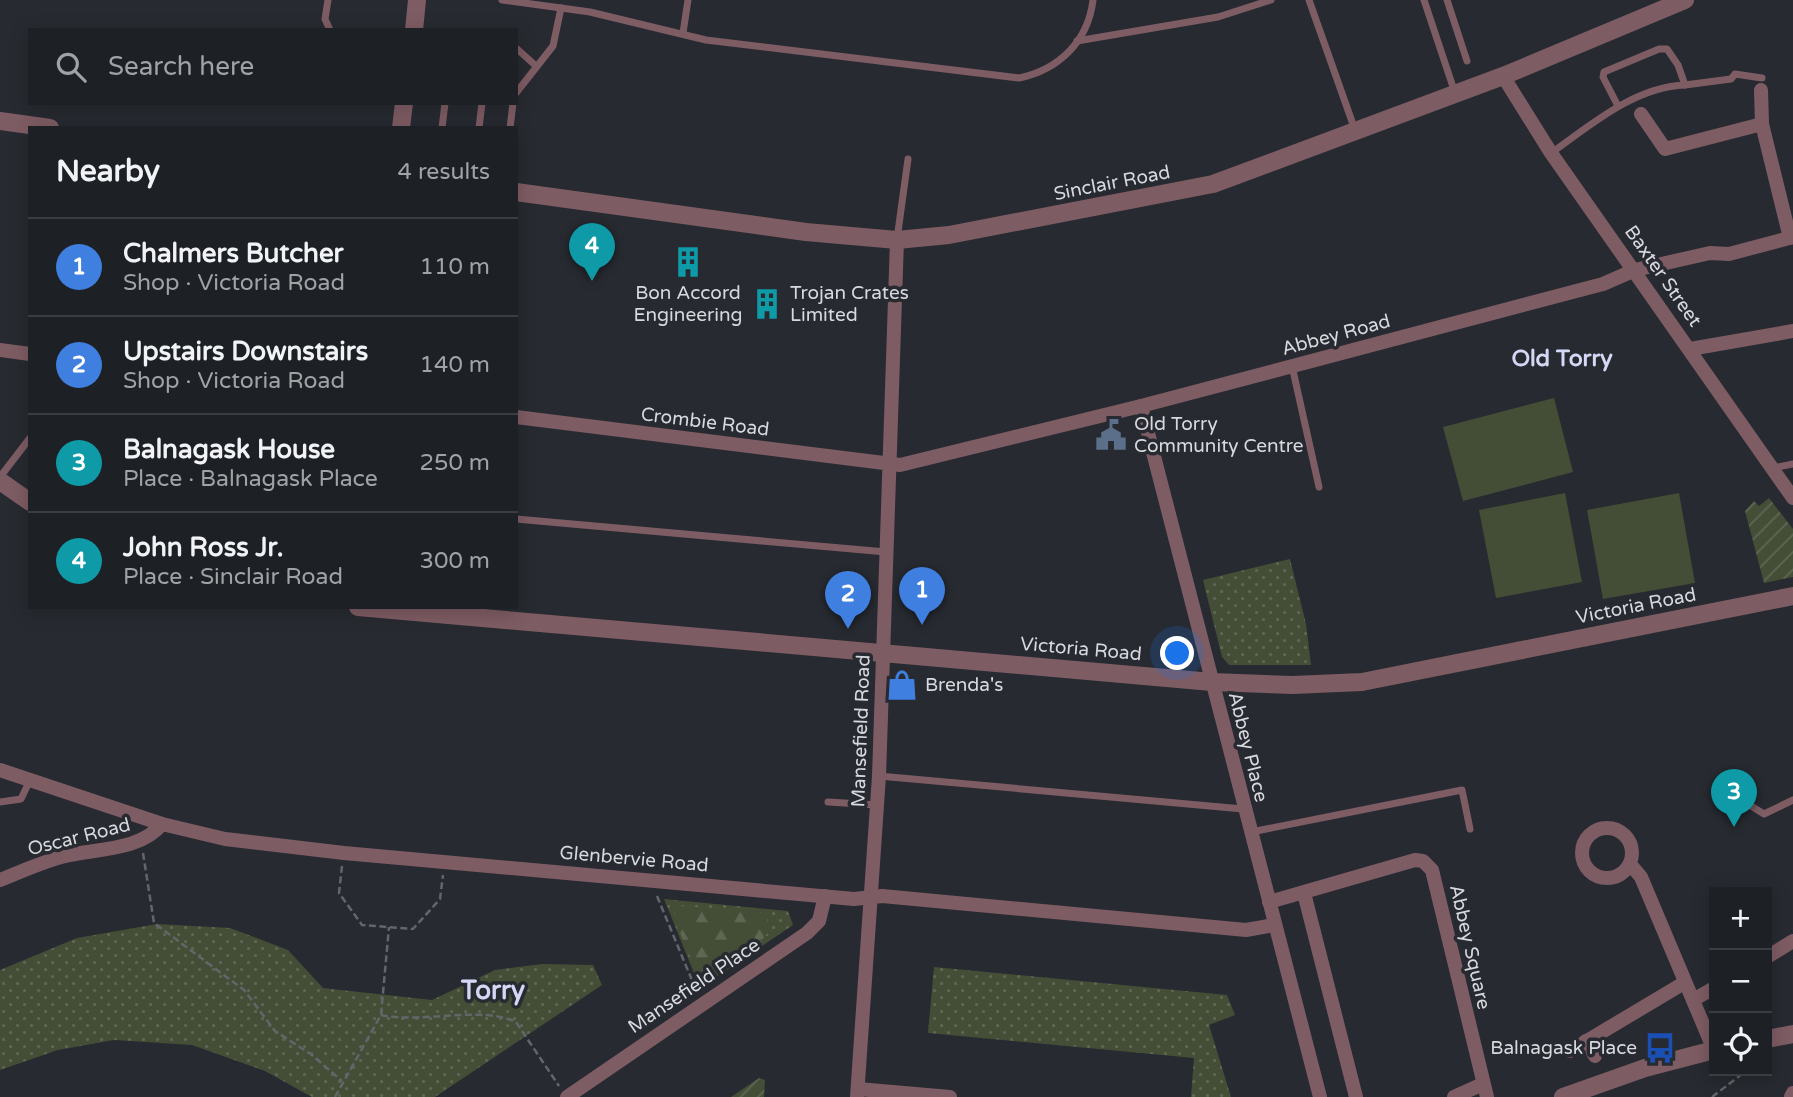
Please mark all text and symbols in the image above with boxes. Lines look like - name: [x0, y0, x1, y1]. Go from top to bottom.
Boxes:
- search box: [28, 28, 518, 105]
- icon: search: [52, 48, 90, 86]
- text: Search here: [108, 51, 254, 82]
- text: Nearby: [56, 153, 160, 190]
- text: 4 results: [397, 158, 490, 186]
- street label: Sinclair Road: [1052, 161, 1172, 205]
- street label: Baxter Street: [1620, 221, 1706, 331]
- pin: 4: [569, 223, 615, 281]
- text: Chalmers Butcher: [123, 238, 344, 269]
- building icon: Bon Accord Engineering: [671, 245, 705, 279]
- text: 1: [72, 253, 86, 281]
- text: 110 m: [420, 253, 490, 281]
- text: Shop · Victoria Road: [123, 269, 345, 297]
- place label: Bon Accord Engineering: [634, 282, 742, 326]
- place label: Trojan Crates Limited: [790, 282, 909, 326]
- building icon: Trojan Crates Limited: [750, 287, 784, 321]
- street label: Abbey Road: [1279, 310, 1393, 360]
- text: Upstairs Downstairs: [123, 336, 368, 367]
- district label: Old Torry: [1511, 345, 1613, 373]
- text: 2: [72, 351, 86, 379]
- text: 140 m: [420, 351, 490, 379]
- text: Shop · Victoria Road: [123, 367, 345, 395]
- street label: Crombie Road: [640, 403, 770, 441]
- place label: Old Torry Community Centre: [1134, 413, 1303, 457]
- public building icon: Old Torry Community Centre: [1094, 418, 1128, 452]
- text: Balnagask House: [123, 434, 335, 465]
- text: 3: [72, 449, 86, 477]
- text: 250 m: [420, 449, 490, 477]
- text: Place · Balnagask Place: [123, 465, 378, 493]
- text: John Ross Jr.: [123, 532, 283, 563]
- text: 4: [72, 547, 86, 575]
- text: 300 m: [420, 547, 490, 575]
- text: Place · Sinclair Road: [123, 563, 343, 591]
- pin: 1: [899, 567, 945, 625]
- pin: 2: [825, 571, 871, 629]
- street label: Victoria Road: [1574, 584, 1698, 628]
- street label: Victoria Road: [1019, 633, 1143, 665]
- your location: [1160, 636, 1194, 670]
- street label: Mansefield Road: [847, 654, 875, 808]
- shop icon: Brenda's: [885, 668, 919, 702]
- place label: Brenda's: [925, 674, 1003, 696]
- street label: Abbey Place: [1224, 690, 1272, 804]
- pin: 3: [1711, 769, 1757, 827]
- street label: Oscar Road: [25, 814, 133, 860]
- street label: Glenbervie Road: [558, 842, 710, 876]
- street label: Abbey Square: [1445, 882, 1495, 1012]
- map controls: [1709, 887, 1772, 1076]
- button: +: [1709, 887, 1772, 950]
- street label: Mansefield Place: [624, 934, 764, 1038]
- button: −: [1709, 950, 1772, 1013]
- district label: Torry: [460, 975, 525, 1006]
- button: locate: [1709, 1013, 1772, 1076]
- bus stop icon: Balnagask Place: [1643, 1031, 1677, 1065]
- place label: Balnagask Place: [1490, 1037, 1637, 1059]

